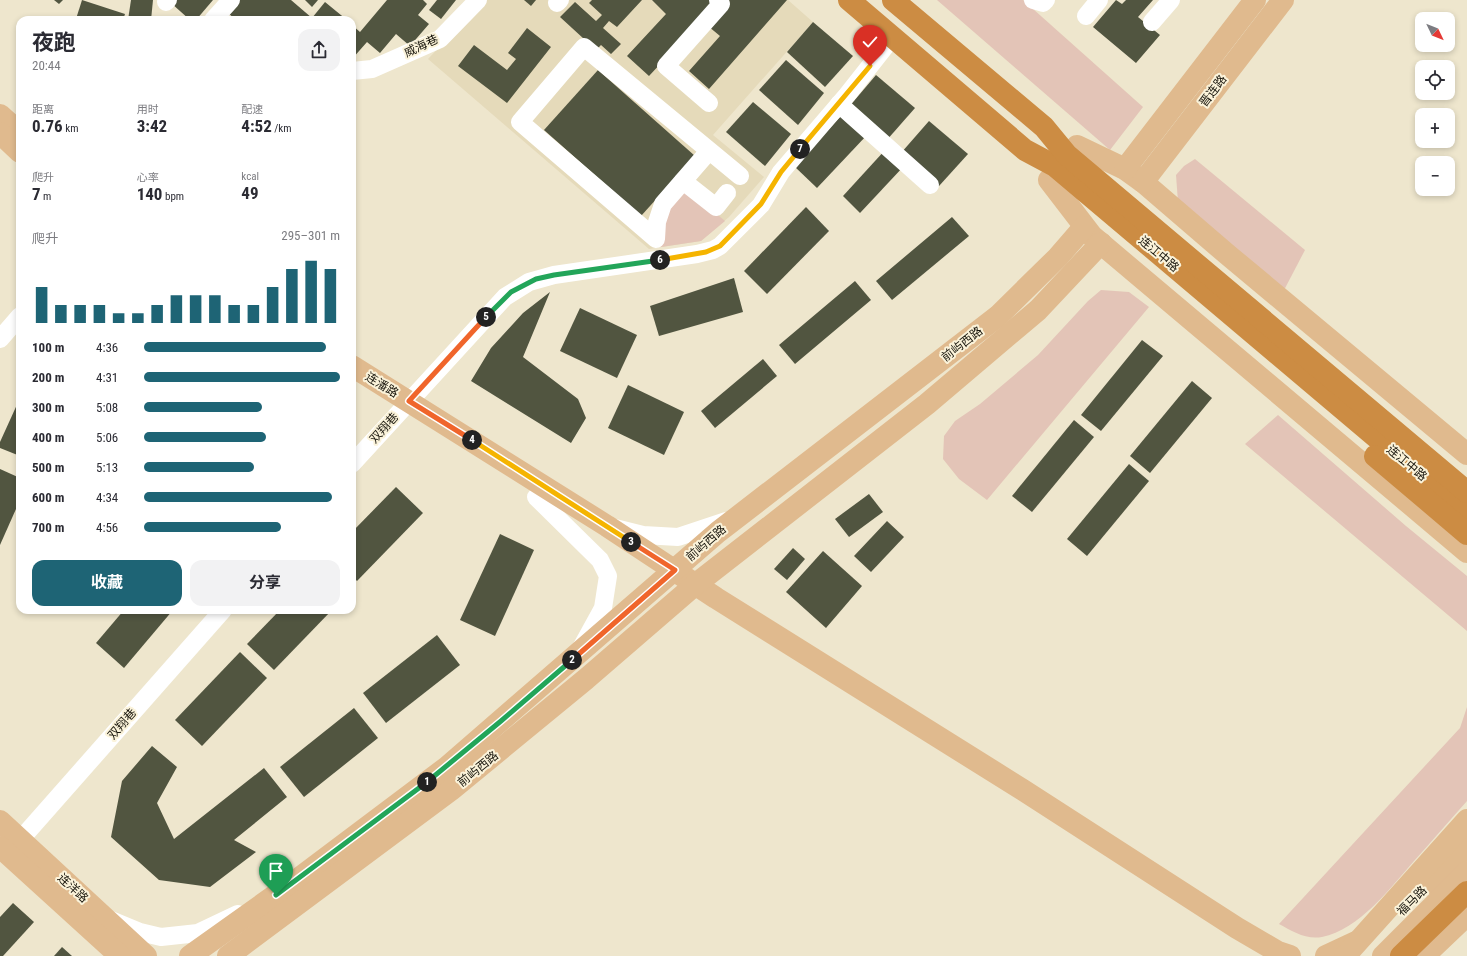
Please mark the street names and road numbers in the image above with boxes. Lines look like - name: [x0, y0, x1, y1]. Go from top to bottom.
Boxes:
- street label: 威海巷: [402, 32, 440, 60]
- street label: 晋连路: [1197, 72, 1229, 110]
- street label: 连江中路: [1136, 233, 1182, 275]
- street label: 前屿西路: [939, 324, 985, 364]
- street label: 连潘路: [363, 370, 401, 400]
- street label: 双翔巷: [367, 410, 401, 446]
- street label: 连江中路: [1384, 442, 1430, 484]
- street label: 前屿西路: [683, 522, 729, 564]
- street label: 双翔巷: [105, 706, 139, 742]
- street label: 前屿西路: [455, 748, 501, 790]
- street label: 连洋路: [55, 871, 91, 905]
- street label: 福马路: [1394, 883, 1430, 919]

